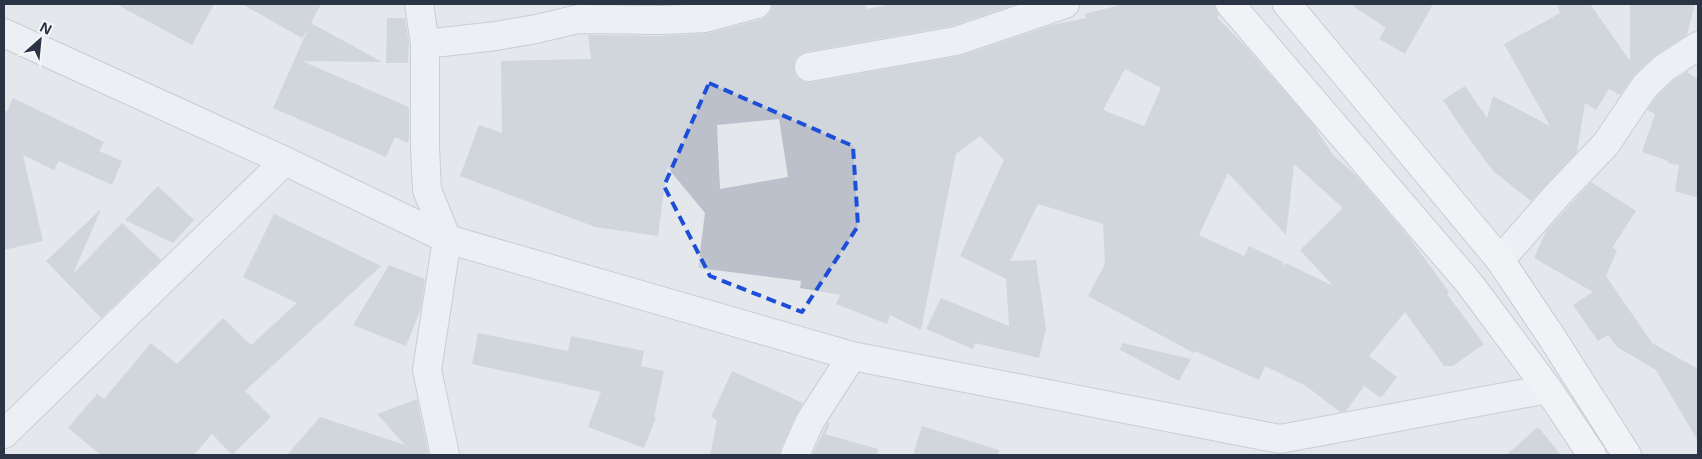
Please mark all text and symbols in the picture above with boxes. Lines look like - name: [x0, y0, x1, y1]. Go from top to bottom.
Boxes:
- north arrow: [15, 15, 65, 65]
- text: N: [37, 17, 56, 39]

